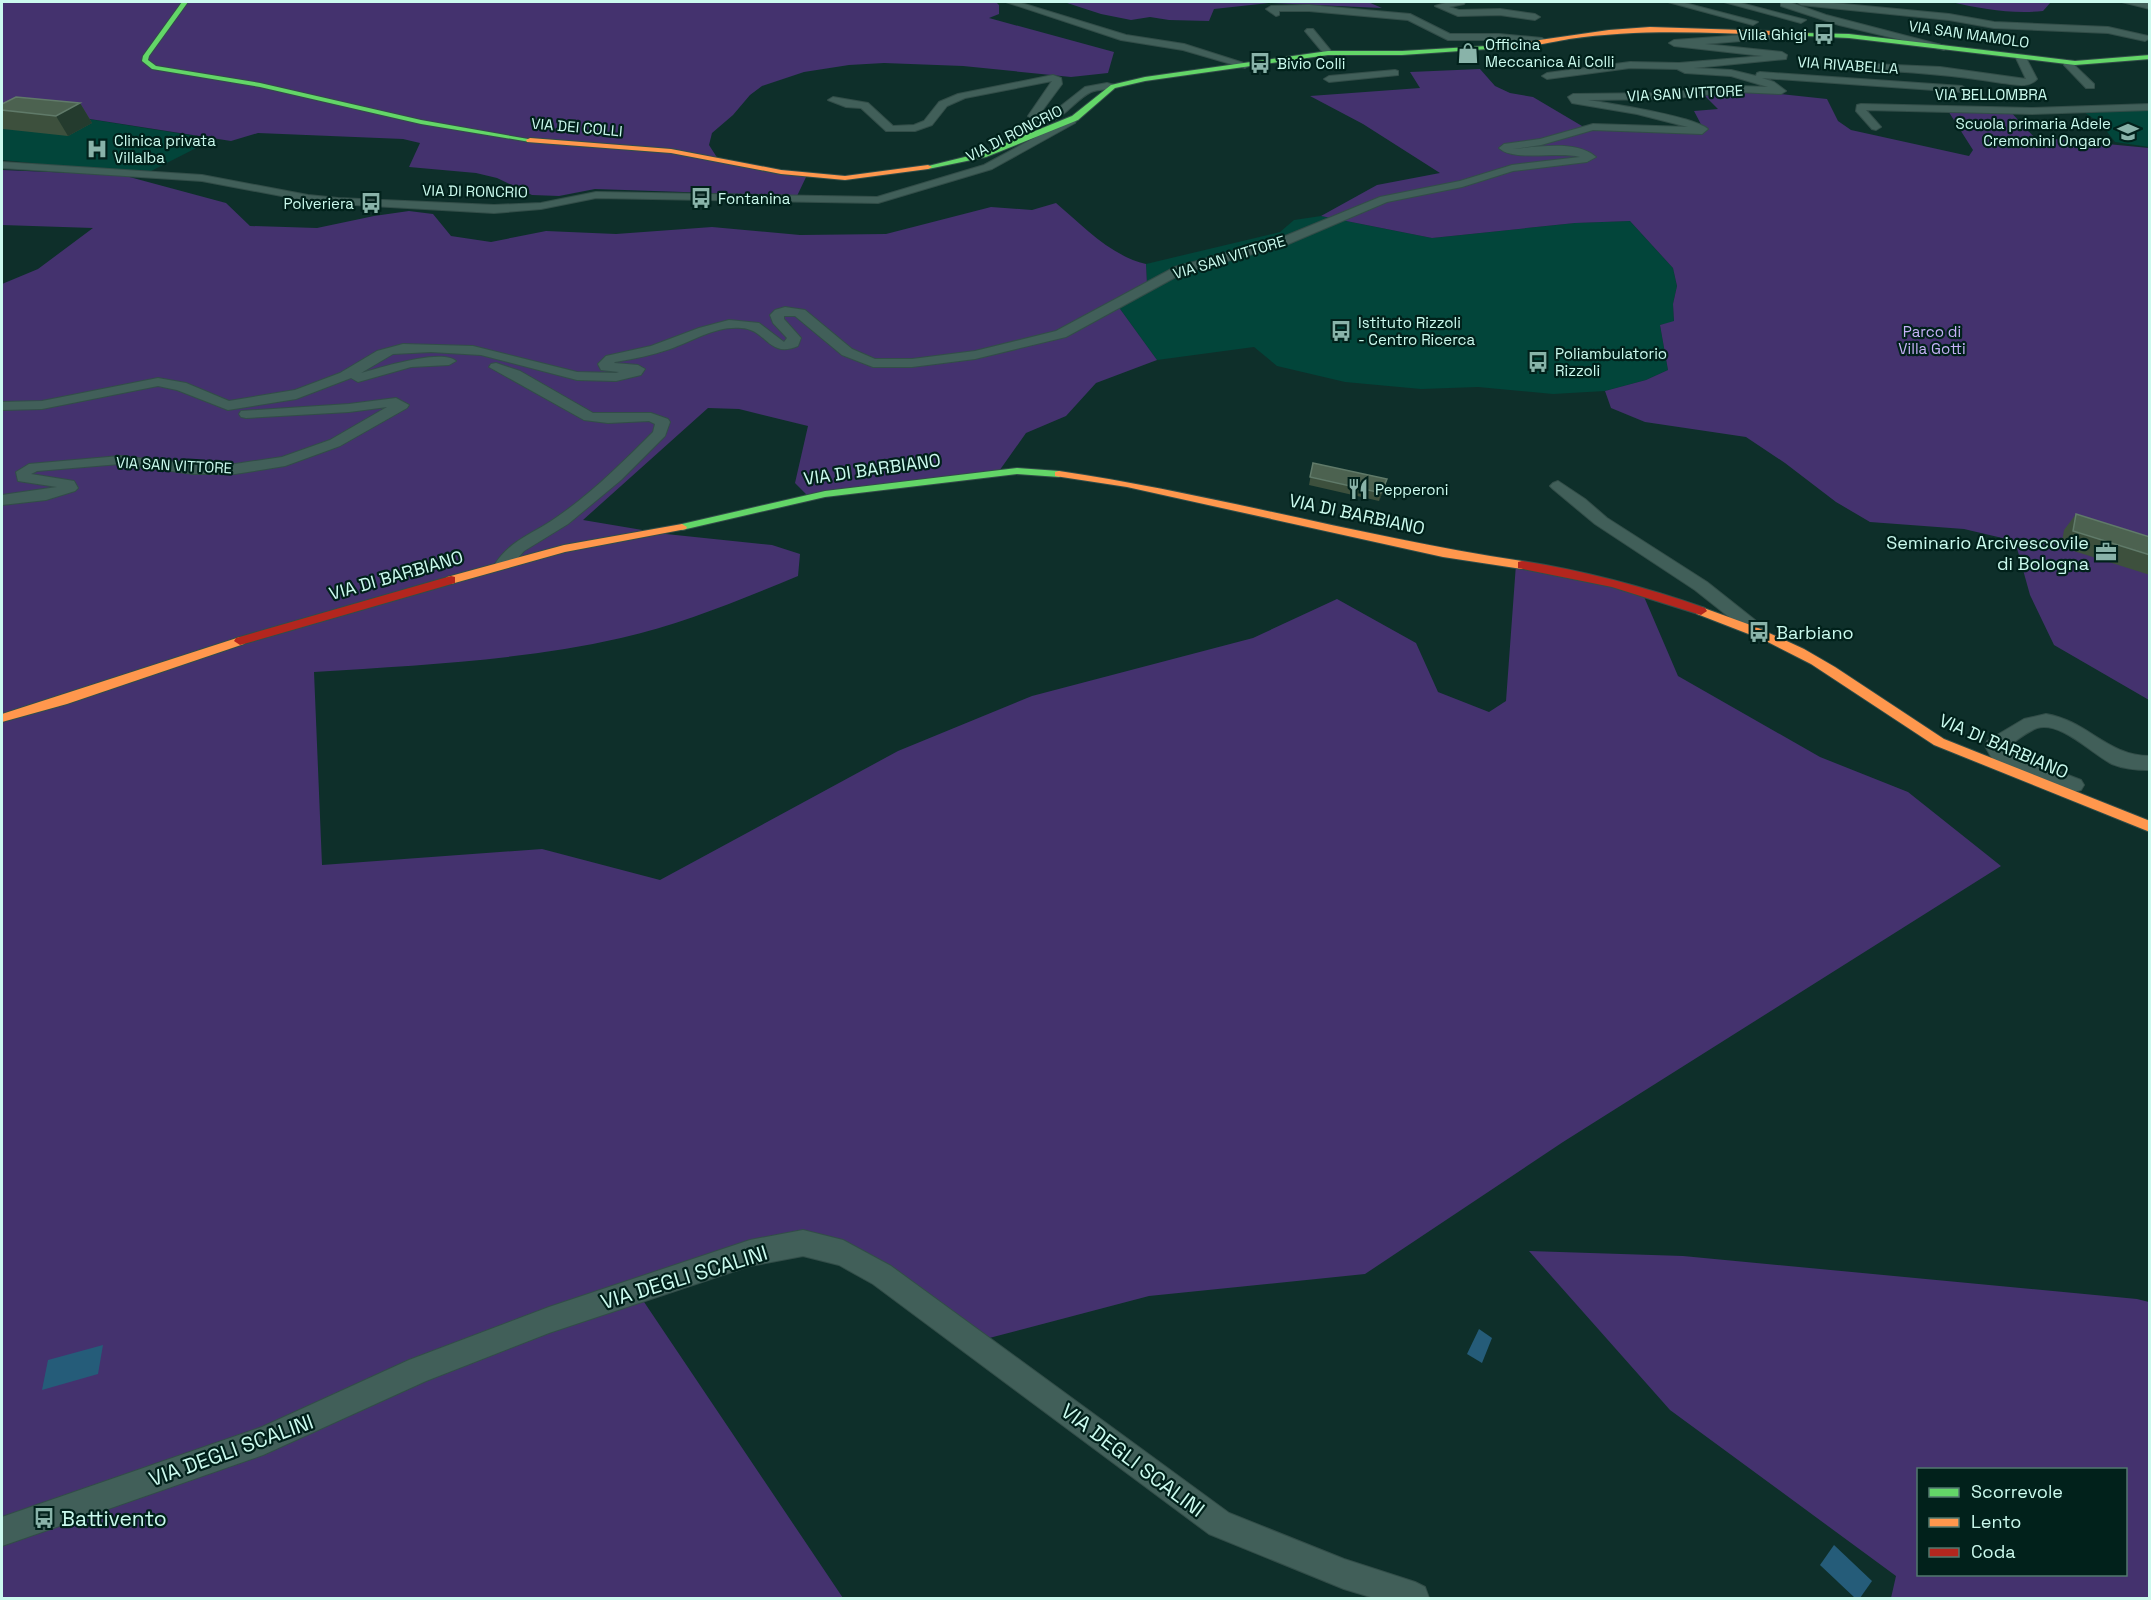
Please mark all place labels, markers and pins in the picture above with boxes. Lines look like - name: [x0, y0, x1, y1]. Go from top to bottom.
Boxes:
- bus stop icon: Villa Ghigi: [1812, 22, 1836, 46]
- place label: Villa Ghigi: [1738, 25, 1807, 44]
- place label: Officina Meccanica Ai Colli: [1485, 35, 1614, 71]
- shop icon: Officina Meccanica Ai Colli: [1456, 41, 1480, 65]
- bus stop icon: Bivio Colli: [1248, 51, 1272, 75]
- place label: Bivio Colli: [1277, 54, 1345, 73]
- place label: Scuola primaria Adele Cremonini Ongaro: [1956, 114, 2111, 150]
- school or university icon: Scuola primaria Adele Cremonini Ongaro: [2116, 120, 2140, 144]
- place label: Clinica privata Villalba: [114, 131, 216, 167]
- hospital icon: Clinica privata Villalba: [85, 137, 109, 161]
- bus stop icon: Fontanina: [689, 186, 713, 210]
- place label: Fontanina: [718, 189, 791, 208]
- bus stop icon: Polveriera: [359, 191, 383, 215]
- place label: Polveriera: [283, 194, 354, 213]
- place label: Istituto Rizzoli - Centro Ricerca: [1358, 313, 1475, 349]
- bus stop icon: Istituto Rizzoli - Centro Ricerca: [1329, 319, 1353, 343]
- place label: Poliambulatorio Rizzoli: [1555, 344, 1667, 380]
- bus stop icon: Poliambulatorio Rizzoli: [1526, 350, 1550, 374]
- restaurant icon: Pepperoni: [1346, 477, 1370, 501]
- place label: Pepperoni: [1375, 480, 1448, 499]
- place label: Seminario Arcivescovile di Bologna: [1886, 531, 2089, 575]
- office icon: Seminario Arcivescovile di Bologna: [2094, 540, 2118, 564]
- bus stop icon: Barbiano: [1747, 620, 1771, 644]
- place label: Barbiano: [1776, 621, 1854, 644]
- place label: Battivento: [61, 1505, 167, 1532]
- bus stop icon: Battivento: [32, 1506, 56, 1530]

